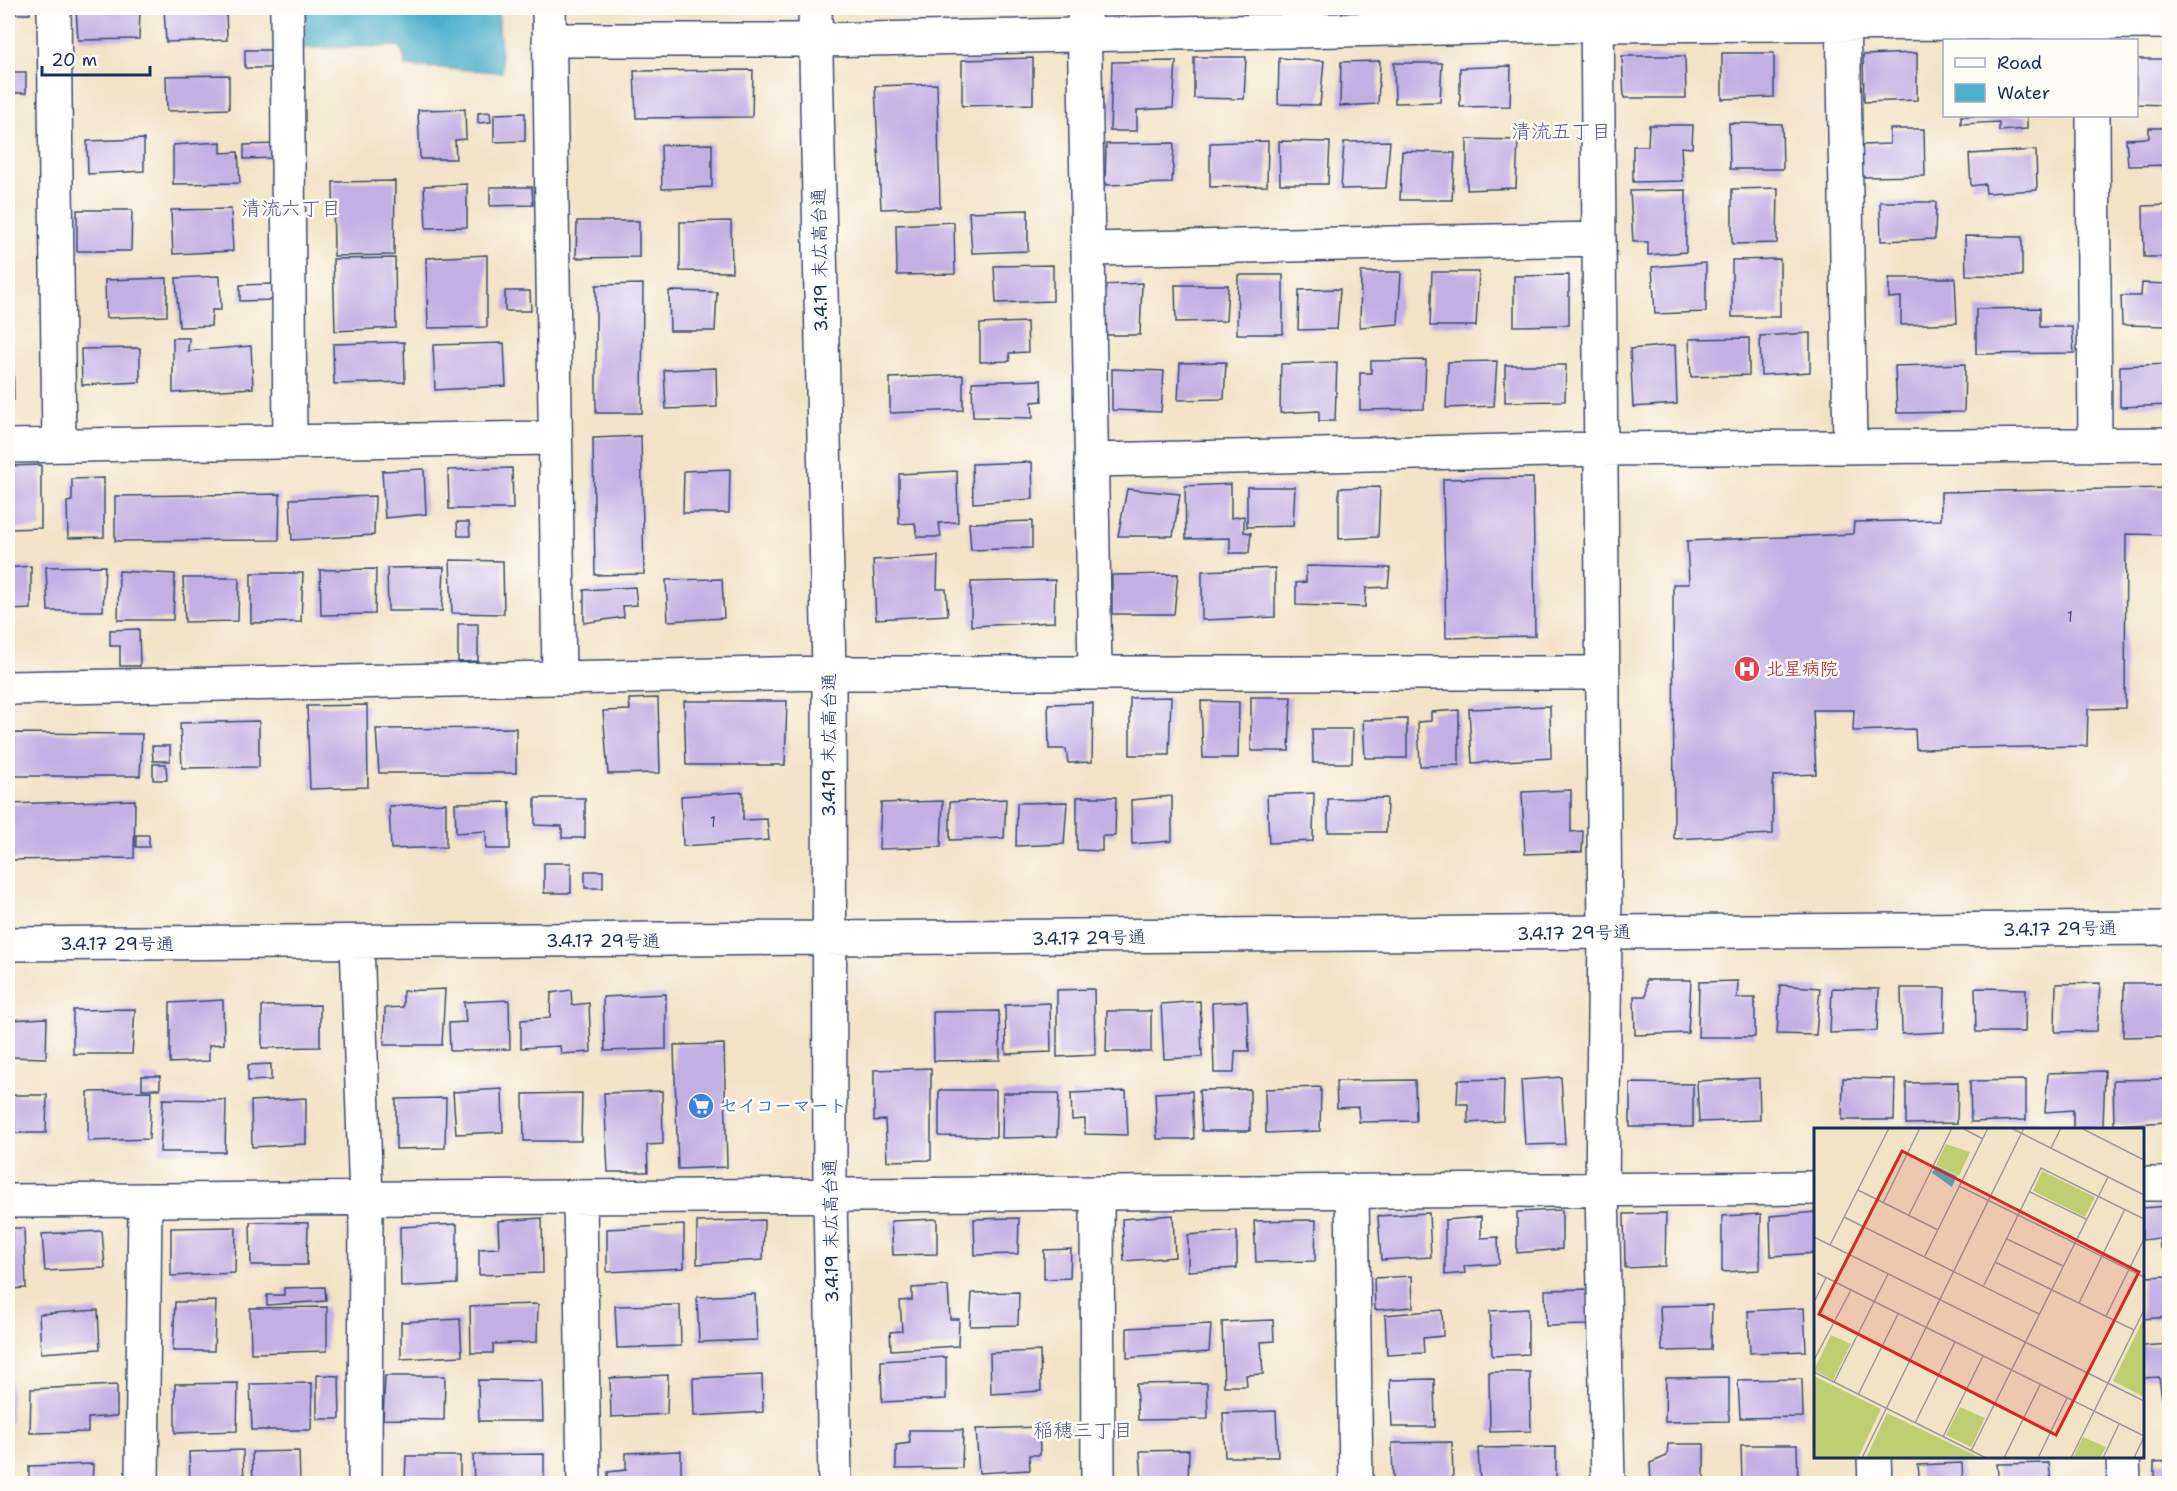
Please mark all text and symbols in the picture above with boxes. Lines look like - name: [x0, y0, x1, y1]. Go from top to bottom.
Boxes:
- scale bar: [42, 39, 150, 77]
- legend: [1943, 39, 2138, 117]
- text: 20 m: [51, 48, 97, 72]
- text: Road: [1997, 51, 2042, 75]
- text: Water: [1997, 81, 2050, 105]
- district label: 清流五丁目: [1511, 118, 1611, 144]
- street label: 3.4.19 末広高台通: [807, 188, 833, 332]
- district label: 清流六丁目: [241, 195, 341, 221]
- house number: 1: [2067, 607, 2073, 627]
- hospital icon: 北星病院: [1732, 654, 1762, 684]
- place label: 北星病院: [1766, 657, 1838, 681]
- street label: 3.4.19 末広高台通: [817, 673, 841, 817]
- house number: 1: [710, 812, 716, 832]
- street label: 3.4.17 29号通: [2003, 916, 2117, 942]
- street label: 3.4.17 29号通: [1517, 920, 1631, 946]
- street label: 3.4.17 29号通: [1032, 925, 1146, 951]
- street label: 3.4.17 29号通: [546, 929, 660, 953]
- street label: 3.4.17 29号通: [60, 932, 174, 956]
- supermarket icon: セイコーマート: [686, 1091, 716, 1121]
- place label: セイコーマート: [720, 1094, 847, 1118]
- inset map: [1814, 1128, 2144, 1458]
- street label: 3.4.19 末広高台通: [818, 1159, 844, 1303]
- district label: 稲穂三丁目: [1033, 1417, 1133, 1443]

